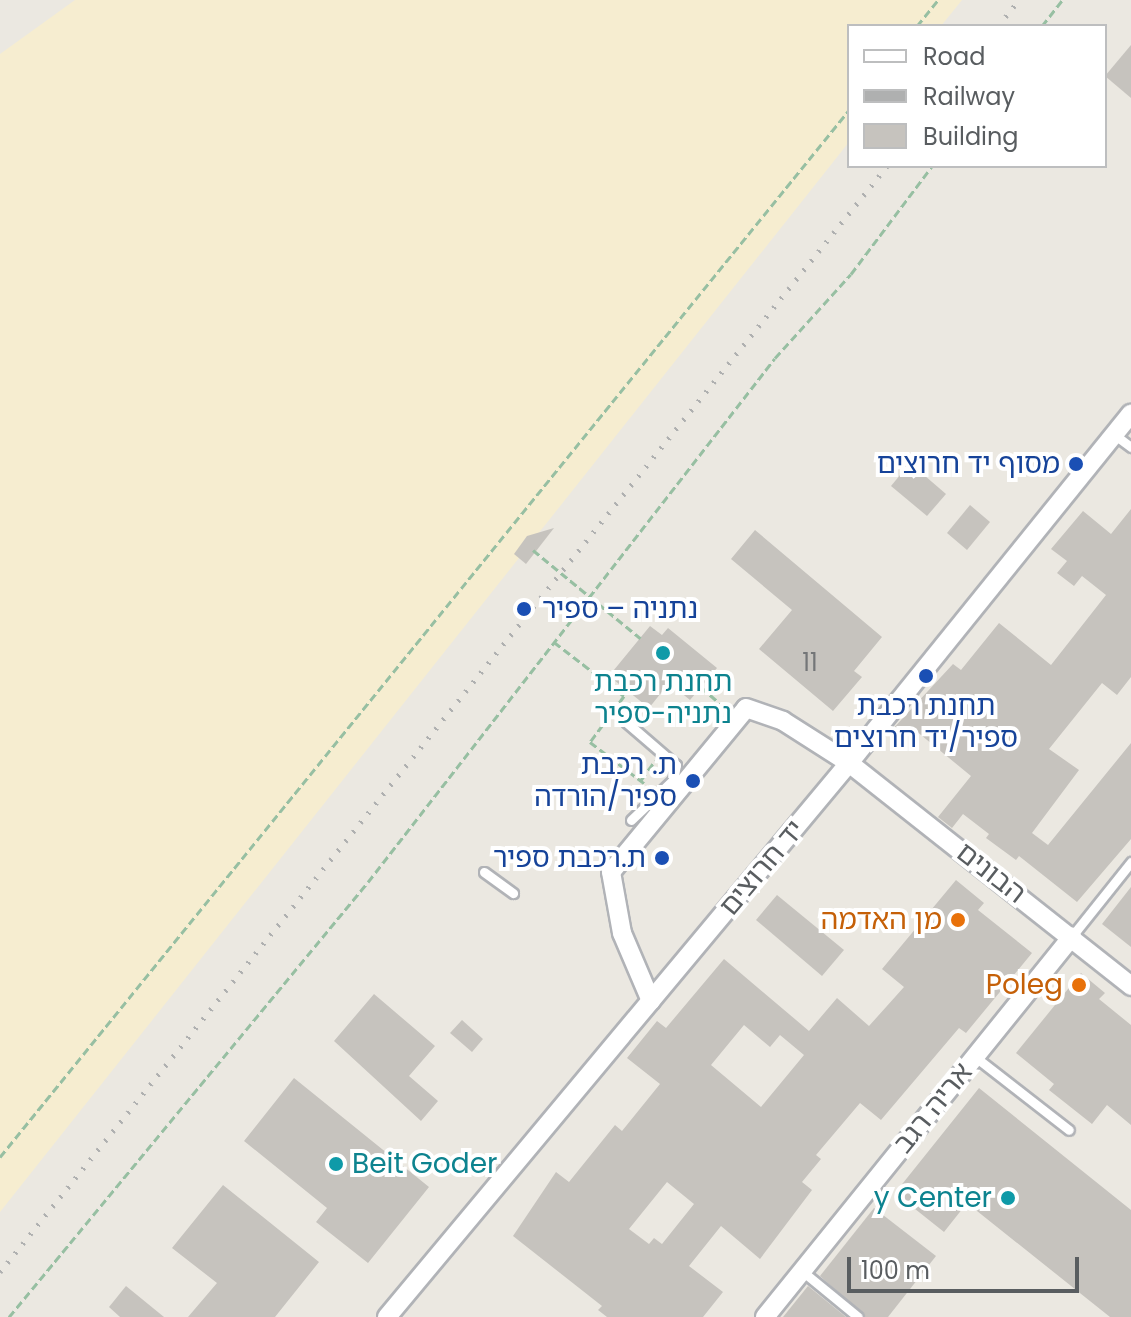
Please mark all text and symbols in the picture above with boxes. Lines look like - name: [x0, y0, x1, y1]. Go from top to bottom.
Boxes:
- legend: [847, 24, 1107, 168]
- text: Road: [923, 40, 985, 73]
- text: Railway: [923, 80, 1015, 113]
- text: Building: [923, 120, 1019, 153]
- place label: מסוף יד חרוצים: [877, 447, 1060, 481]
- marker: מסוף יד חרוצים: [1067, 455, 1085, 473]
- place label: נתניה – ספיר: [542, 592, 698, 626]
- marker: נתניה – ספיר: [513, 598, 535, 620]
- marker: תחנת רכבת נתניה-ספיר: [654, 644, 672, 662]
- house number: 11: [802, 649, 818, 677]
- place label: תחנת רכבת נתניה-ספיר: [594, 665, 732, 731]
- marker: תחנת רכבת ספיר/יד חרוצים: [917, 667, 935, 685]
- place label: תחנת רכבת ספיר/יד חרוצים: [834, 689, 1018, 755]
- place label: ת. רכבת ספיר/הורדה: [534, 748, 677, 814]
- marker: ת. רכבת ספיר/הורדה: [684, 772, 702, 790]
- street label: יד חרוצים: [712, 813, 812, 923]
- street label: הבונים: [950, 836, 1032, 910]
- place label: ת.רכבת ספיר: [493, 841, 646, 875]
- marker: ת.רכבת ספיר: [653, 849, 671, 867]
- place label: מן האדמה: [821, 903, 942, 937]
- marker: מן האדמה: [949, 911, 967, 929]
- place label: Poleg: [986, 968, 1063, 1002]
- marker: Poleg: [1070, 976, 1088, 994]
- street label: אריה רגב: [886, 1056, 980, 1160]
- place label: Beit Goder: [352, 1147, 498, 1181]
- marker: Beit Goder: [327, 1155, 345, 1173]
- place label: y Center: [874, 1181, 992, 1215]
- marker: y Center: [999, 1189, 1017, 1207]
- scale bar: [851, 1241, 1083, 1291]
- text: 100 m: [861, 1254, 930, 1287]

